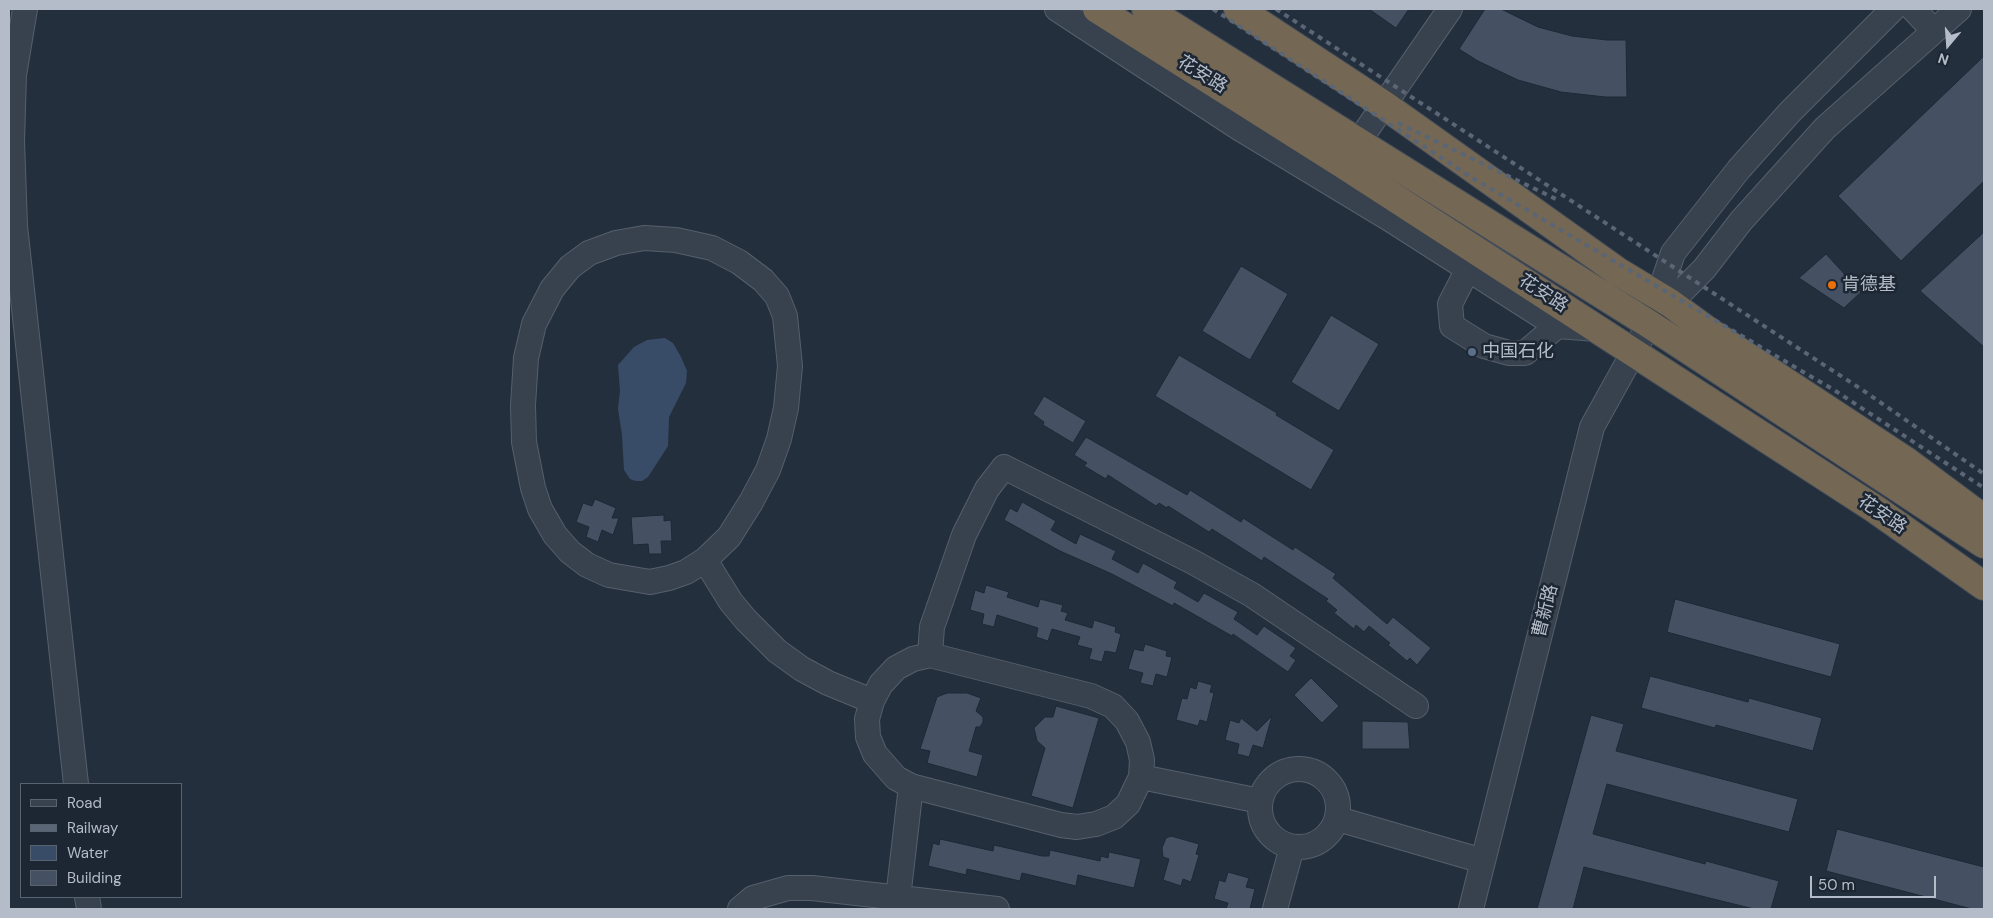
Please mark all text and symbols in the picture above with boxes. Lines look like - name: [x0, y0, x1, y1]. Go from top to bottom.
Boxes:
- north arrow: [1923, 20, 1973, 70]
- text: N: [1936, 49, 1951, 69]
- street label: 花安路: [1173, 52, 1231, 98]
- street label: 花安路: [1514, 270, 1572, 318]
- place label: 肯德基: [1842, 274, 1896, 296]
- marker: 肯德基: [1826, 279, 1838, 291]
- place label: 中国石化: [1482, 341, 1554, 363]
- marker: 中国石化: [1466, 346, 1478, 358]
- street label: 花安路: [1854, 491, 1910, 539]
- street label: 曹新路: [1529, 582, 1563, 640]
- legend: [20, 783, 182, 898]
- text: Road: [67, 793, 102, 813]
- text: Railway: [67, 818, 118, 838]
- text: Water: [67, 843, 108, 863]
- scale bar: [1813, 866, 1939, 898]
- text: Building: [67, 868, 122, 888]
- text: 50 m: [1818, 875, 1855, 895]

